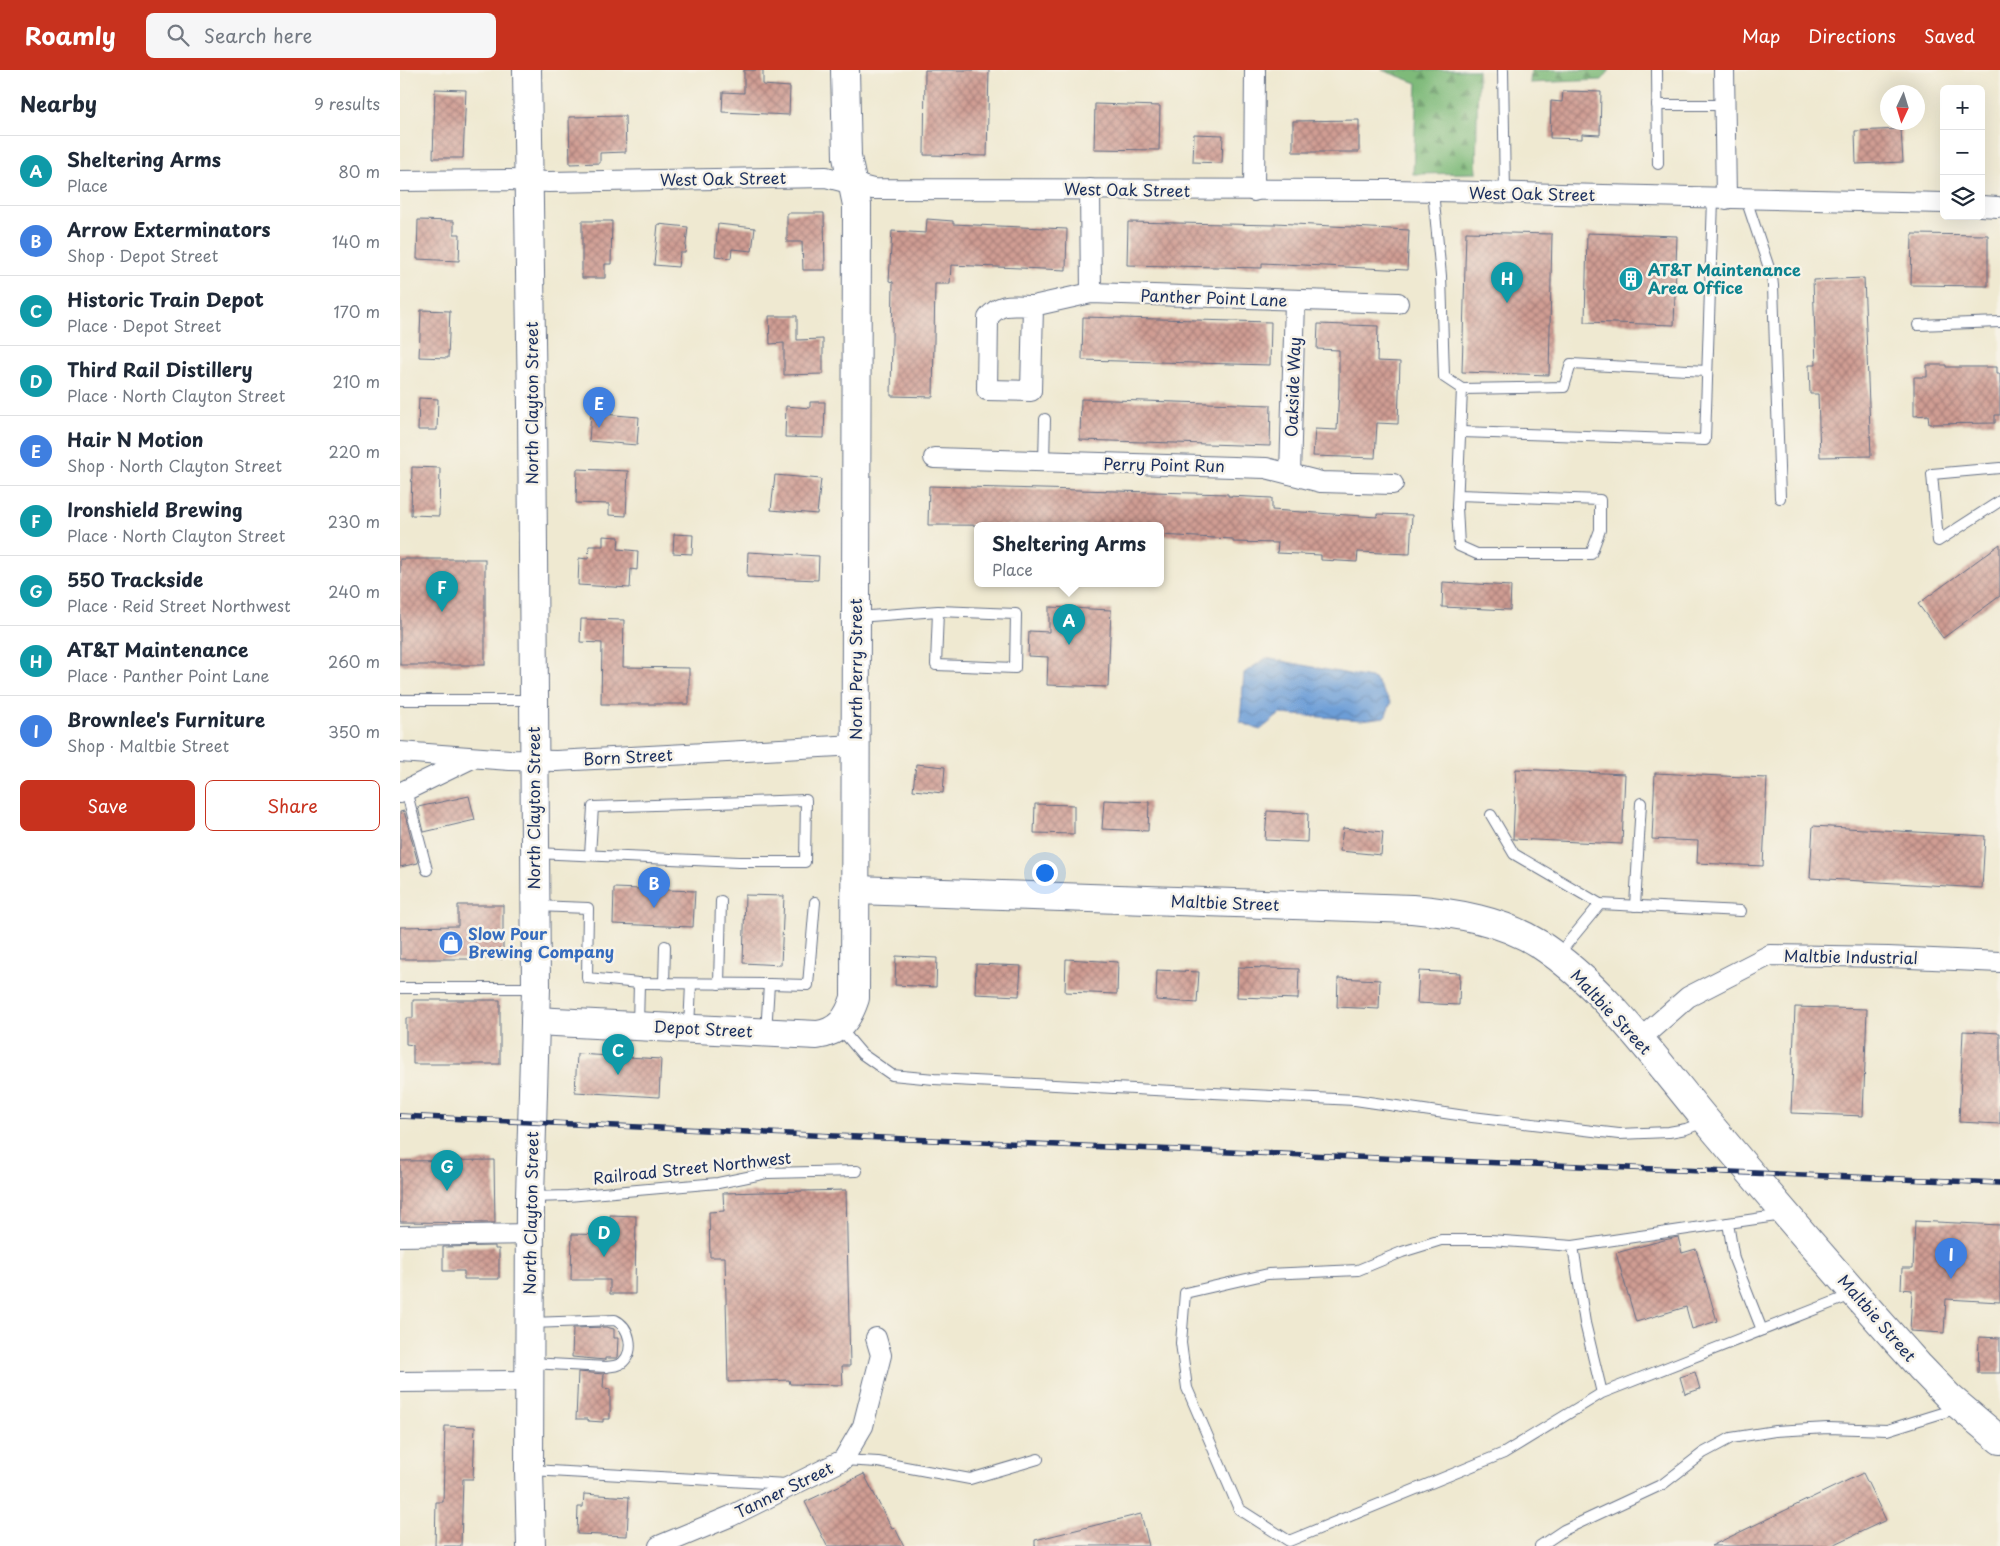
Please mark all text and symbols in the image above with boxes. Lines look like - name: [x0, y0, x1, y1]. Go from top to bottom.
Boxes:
- search box: [146, 13, 496, 58]
- text: Roamly: [25, 17, 116, 53]
- icon: search: [164, 21, 192, 49]
- text: Search here: [204, 21, 312, 49]
- text: Map: [1742, 22, 1780, 49]
- text: Directions: [1808, 22, 1896, 49]
- text: Saved: [1924, 22, 1975, 49]
- north arrow: [1880, 85, 1925, 130]
- map controls: [1940, 85, 1985, 220]
- button: +: [1940, 85, 1985, 130]
- text: Nearby: [20, 87, 97, 119]
- text: 9 results: [314, 91, 380, 115]
- button: −: [1940, 130, 1985, 175]
- text: Sheltering Arms: [67, 145, 221, 173]
- text: A: [30, 159, 42, 183]
- text: 80 m: [338, 159, 380, 183]
- street label: West Oak Street: [660, 165, 787, 191]
- text: Place: [67, 173, 108, 197]
- button: layers: [1940, 175, 1985, 220]
- street label: West Oak Street: [1064, 176, 1191, 202]
- street label: West Oak Street: [1469, 180, 1596, 206]
- text: Arrow Exterminators: [67, 215, 271, 243]
- text: B: [31, 229, 41, 253]
- text: 140 m: [332, 229, 380, 253]
- text: Shop · Depot Street: [67, 243, 218, 267]
- place label: AT&T Maintenance Area Office: [1648, 257, 1801, 299]
- pin: H: [1491, 262, 1523, 303]
- building icon: AT&T Maintenance Area Office: [1618, 266, 1644, 292]
- street label: Panther Point Lane: [1140, 282, 1288, 312]
- text: Historic Train Depot: [67, 285, 264, 313]
- text: C: [30, 299, 42, 323]
- text: 170 m: [334, 299, 380, 323]
- text: Place · Depot Street: [67, 313, 221, 337]
- street label: North Clayton Street: [519, 321, 543, 485]
- street label: Oakside Way: [1278, 337, 1306, 437]
- text: Third Rail Distillery: [67, 355, 253, 383]
- text: D: [30, 369, 42, 393]
- text: 210 m: [332, 369, 380, 393]
- text: Place · North Clayton Street: [67, 383, 285, 407]
- pin: E: [583, 387, 615, 428]
- text: Hair N Motion: [67, 425, 203, 453]
- text: E: [31, 439, 41, 463]
- text: 220 m: [329, 439, 380, 463]
- street label: Perry Point Run: [1103, 451, 1225, 477]
- text: Shop · North Clayton Street: [67, 453, 282, 477]
- text: Ironshield Brewing: [67, 495, 242, 523]
- text: F: [31, 509, 41, 533]
- text: 230 m: [328, 509, 380, 533]
- popup: [974, 522, 1164, 587]
- text: Place · North Clayton Street: [67, 523, 285, 547]
- text: Sheltering Arms: [992, 529, 1146, 557]
- text: Place: [992, 557, 1033, 581]
- text: 550 Trackside: [67, 565, 203, 593]
- pin: F: [426, 571, 458, 612]
- text: G: [29, 579, 43, 603]
- text: 240 m: [328, 579, 380, 603]
- text: Place · Reid Street Northwest: [67, 593, 291, 617]
- street label: North Perry Street: [843, 598, 867, 740]
- pin: A: [1053, 604, 1085, 645]
- text: AT&T Maintenance: [67, 635, 248, 663]
- text: H: [30, 649, 42, 673]
- text: 260 m: [328, 649, 380, 673]
- text: Place · Panther Point Lane: [67, 663, 270, 687]
- text: Brownlee's Furniture: [67, 705, 265, 733]
- text: I: [33, 719, 39, 743]
- text: 350 m: [328, 719, 380, 743]
- street label: North Clayton Street: [521, 726, 545, 890]
- text: Shop · Maltbie Street: [67, 733, 229, 757]
- street label: Born Street: [583, 742, 674, 770]
- button: Save: [20, 780, 195, 831]
- button: Share: [205, 780, 380, 831]
- your location: [1032, 860, 1058, 886]
- pin: B: [638, 867, 670, 908]
- street label: Maltbie Street: [1170, 888, 1280, 916]
- place label: Slow Pour Brewing Company: [468, 921, 614, 963]
- shop icon: Slow Pour Brewing Company: [438, 930, 464, 956]
- street label: Maltbie Industrial: [1784, 943, 1918, 969]
- street label: Maltbie Street: [1566, 963, 1658, 1059]
- street label: Depot Street: [653, 1013, 754, 1043]
- pin: C: [602, 1034, 634, 1075]
- street label: North Clayton Street: [517, 1131, 543, 1295]
- street label: Railroad Street Northwest: [592, 1145, 792, 1189]
- pin: G: [431, 1150, 463, 1191]
- pin: D: [588, 1216, 620, 1257]
- pin: I: [1935, 1238, 1967, 1279]
- street label: Maltbie Street: [1833, 1268, 1922, 1366]
- street label: Tanner Street: [731, 1455, 837, 1523]

